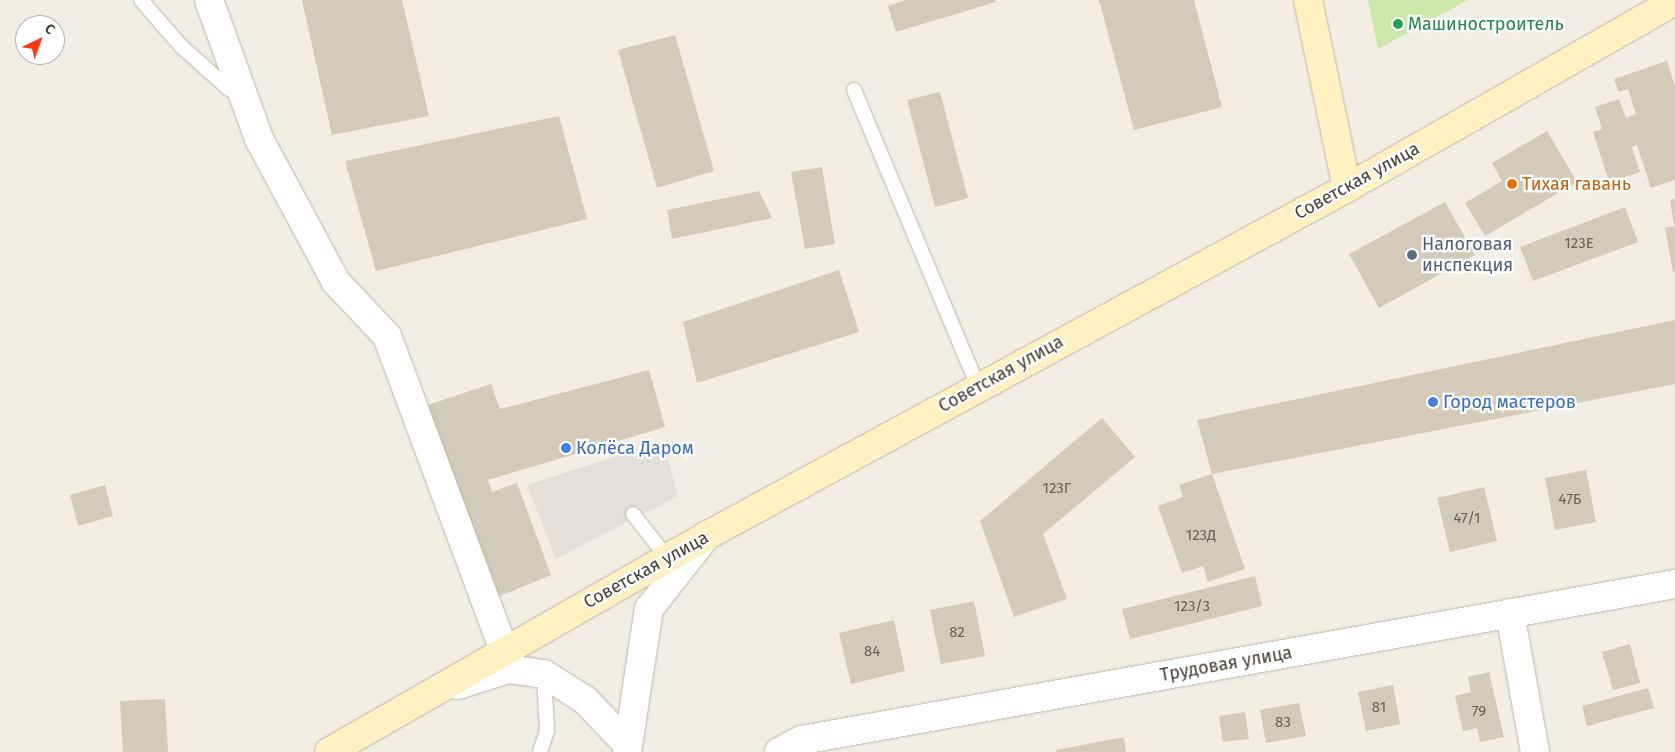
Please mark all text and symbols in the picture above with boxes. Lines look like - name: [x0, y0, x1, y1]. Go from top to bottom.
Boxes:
- place label: Машиностроитель: [1408, 13, 1564, 35]
- north arrow: [15, 15, 65, 65]
- marker: Машиностроитель: [1392, 18, 1404, 30]
- text: С: [41, 20, 58, 38]
- street label: Советская улица: [1291, 138, 1423, 224]
- place label: Тихая гавань: [1522, 173, 1631, 195]
- marker: Тихая гавань: [1506, 178, 1518, 190]
- place label: Налоговая инспекция: [1422, 234, 1513, 276]
- house number: 123Е: [1564, 235, 1594, 253]
- marker: Налоговая инспекция: [1406, 249, 1418, 261]
- street label: Советская улица: [935, 331, 1067, 417]
- place label: Город мастеров: [1443, 391, 1576, 413]
- marker: Город мастеров: [1427, 396, 1439, 408]
- place label: Колёса Даром: [576, 437, 694, 459]
- marker: Колёса Даром: [560, 442, 572, 454]
- house number: 123Г: [1043, 480, 1071, 498]
- house number: 47Б: [1559, 491, 1581, 509]
- house number: 47/1: [1453, 510, 1481, 528]
- street label: Советская улица: [580, 527, 712, 613]
- house number: 123Д: [1186, 527, 1216, 545]
- house number: 123/3: [1174, 598, 1210, 616]
- house number: 82: [949, 624, 965, 642]
- street label: Трудовая улица: [1158, 642, 1294, 686]
- house number: 84: [864, 643, 880, 661]
- house number: 81: [1372, 699, 1386, 717]
- house number: 79: [1472, 703, 1486, 721]
- house number: 83: [1275, 714, 1291, 732]

